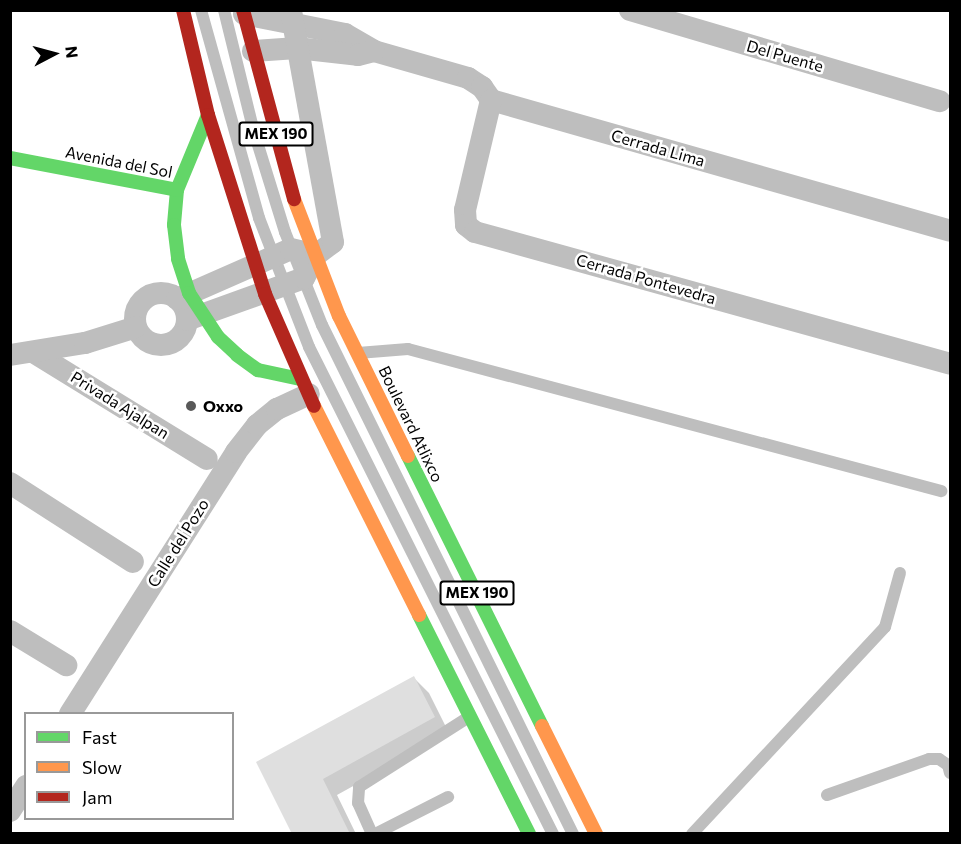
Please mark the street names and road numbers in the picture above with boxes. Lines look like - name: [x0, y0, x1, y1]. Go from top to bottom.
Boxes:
- street label: Del Puente: [744, 36, 826, 76]
- road number: MEX 190: [238, 122, 314, 146]
- street label: Cerrada Lima: [609, 125, 707, 171]
- street label: Avenida del Sol: [64, 142, 174, 182]
- street label: Cerrada Pontevedra: [574, 250, 718, 308]
- street label: Boulevard Atlixco: [375, 363, 447, 485]
- street label: Privada Ajalpan: [67, 367, 173, 443]
- street label: Calle del Pozo: [143, 495, 213, 591]
- road number: MEX 190: [440, 581, 514, 605]

